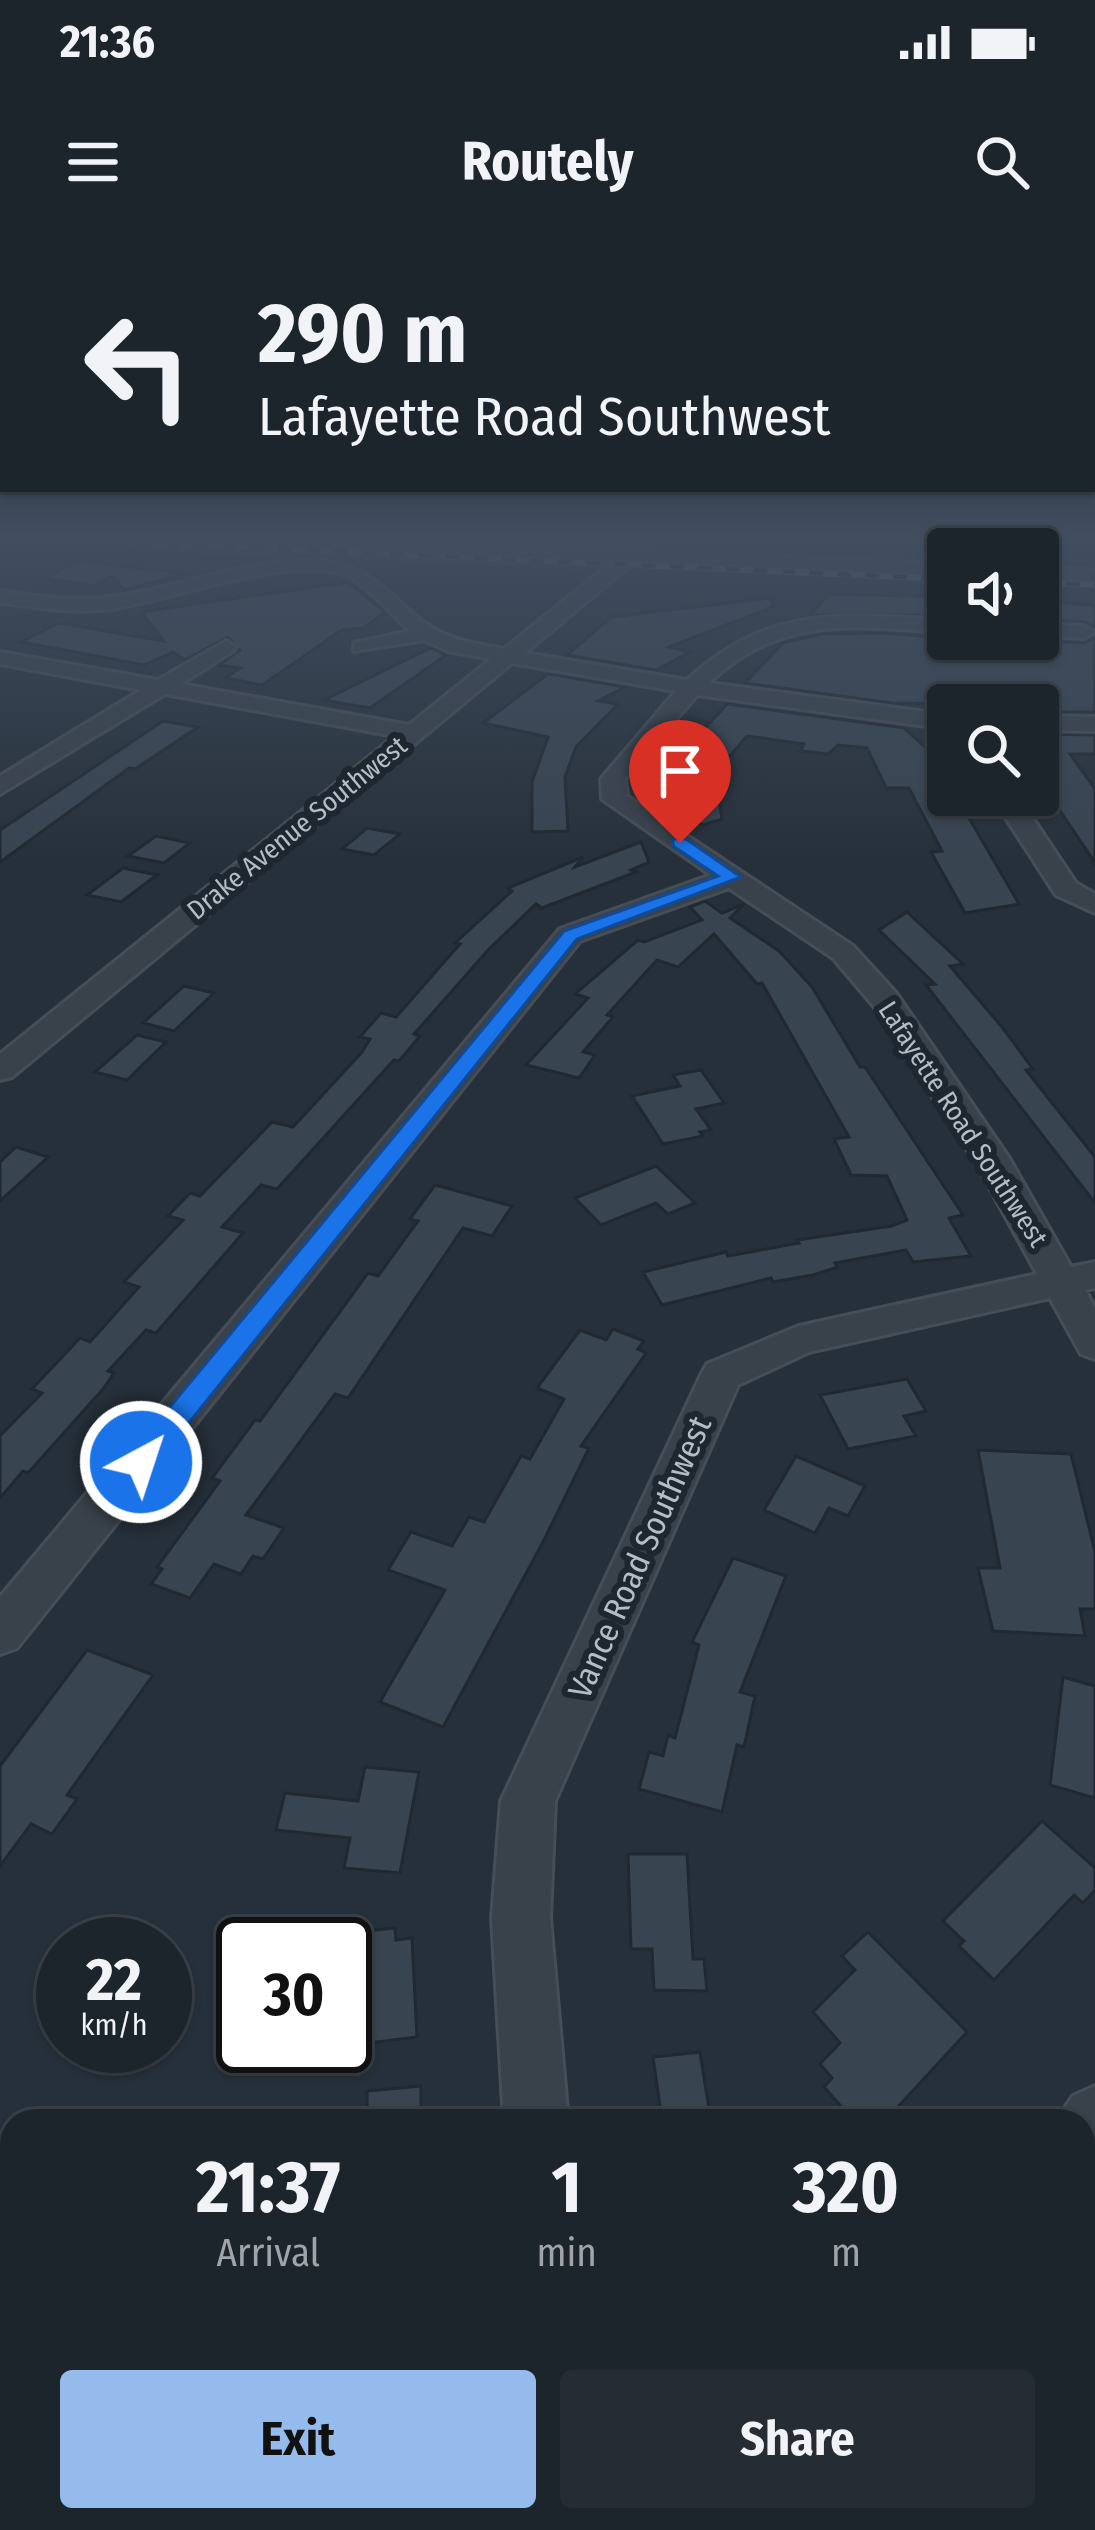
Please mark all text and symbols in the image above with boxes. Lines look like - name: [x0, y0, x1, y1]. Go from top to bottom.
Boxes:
- text: 21:36: [60, 15, 155, 69]
- icon: menu: [60, 129, 126, 195]
- icon: search: [969, 129, 1035, 195]
- text: Routely: [462, 130, 633, 194]
- text: 290 m: [258, 283, 467, 384]
- icon: left: [60, 288, 216, 444]
- text: Lafayette Road Southwest: [258, 385, 830, 449]
- map controls: [927, 528, 1059, 816]
- button: sound: [927, 528, 1059, 660]
- button: search: [927, 684, 1059, 816]
- pin: [629, 720, 731, 843]
- street label: Drake Avenue Southwest: [181, 730, 413, 926]
- icon: arrive: [647, 738, 713, 804]
- street label: Lafayette Road Southwest: [872, 995, 1054, 1253]
- position arrow: [78, 1399, 204, 1525]
- street label: Vance Road Southwest: [560, 1410, 720, 1705]
- speed limit sign: 30: [216, 1917, 372, 2073]
- text: 22: [86, 1944, 142, 2016]
- text: km/h: [81, 2007, 147, 2043]
- text: 21:37: [196, 2145, 341, 2231]
- text: 1: [551, 2145, 582, 2231]
- text: 320: [793, 2145, 899, 2231]
- text: Arrival: [217, 2230, 320, 2276]
- text: min: [537, 2230, 597, 2276]
- text: m: [831, 2230, 861, 2276]
- button: Exit: [60, 2370, 536, 2508]
- button: Share: [560, 2370, 1035, 2508]

